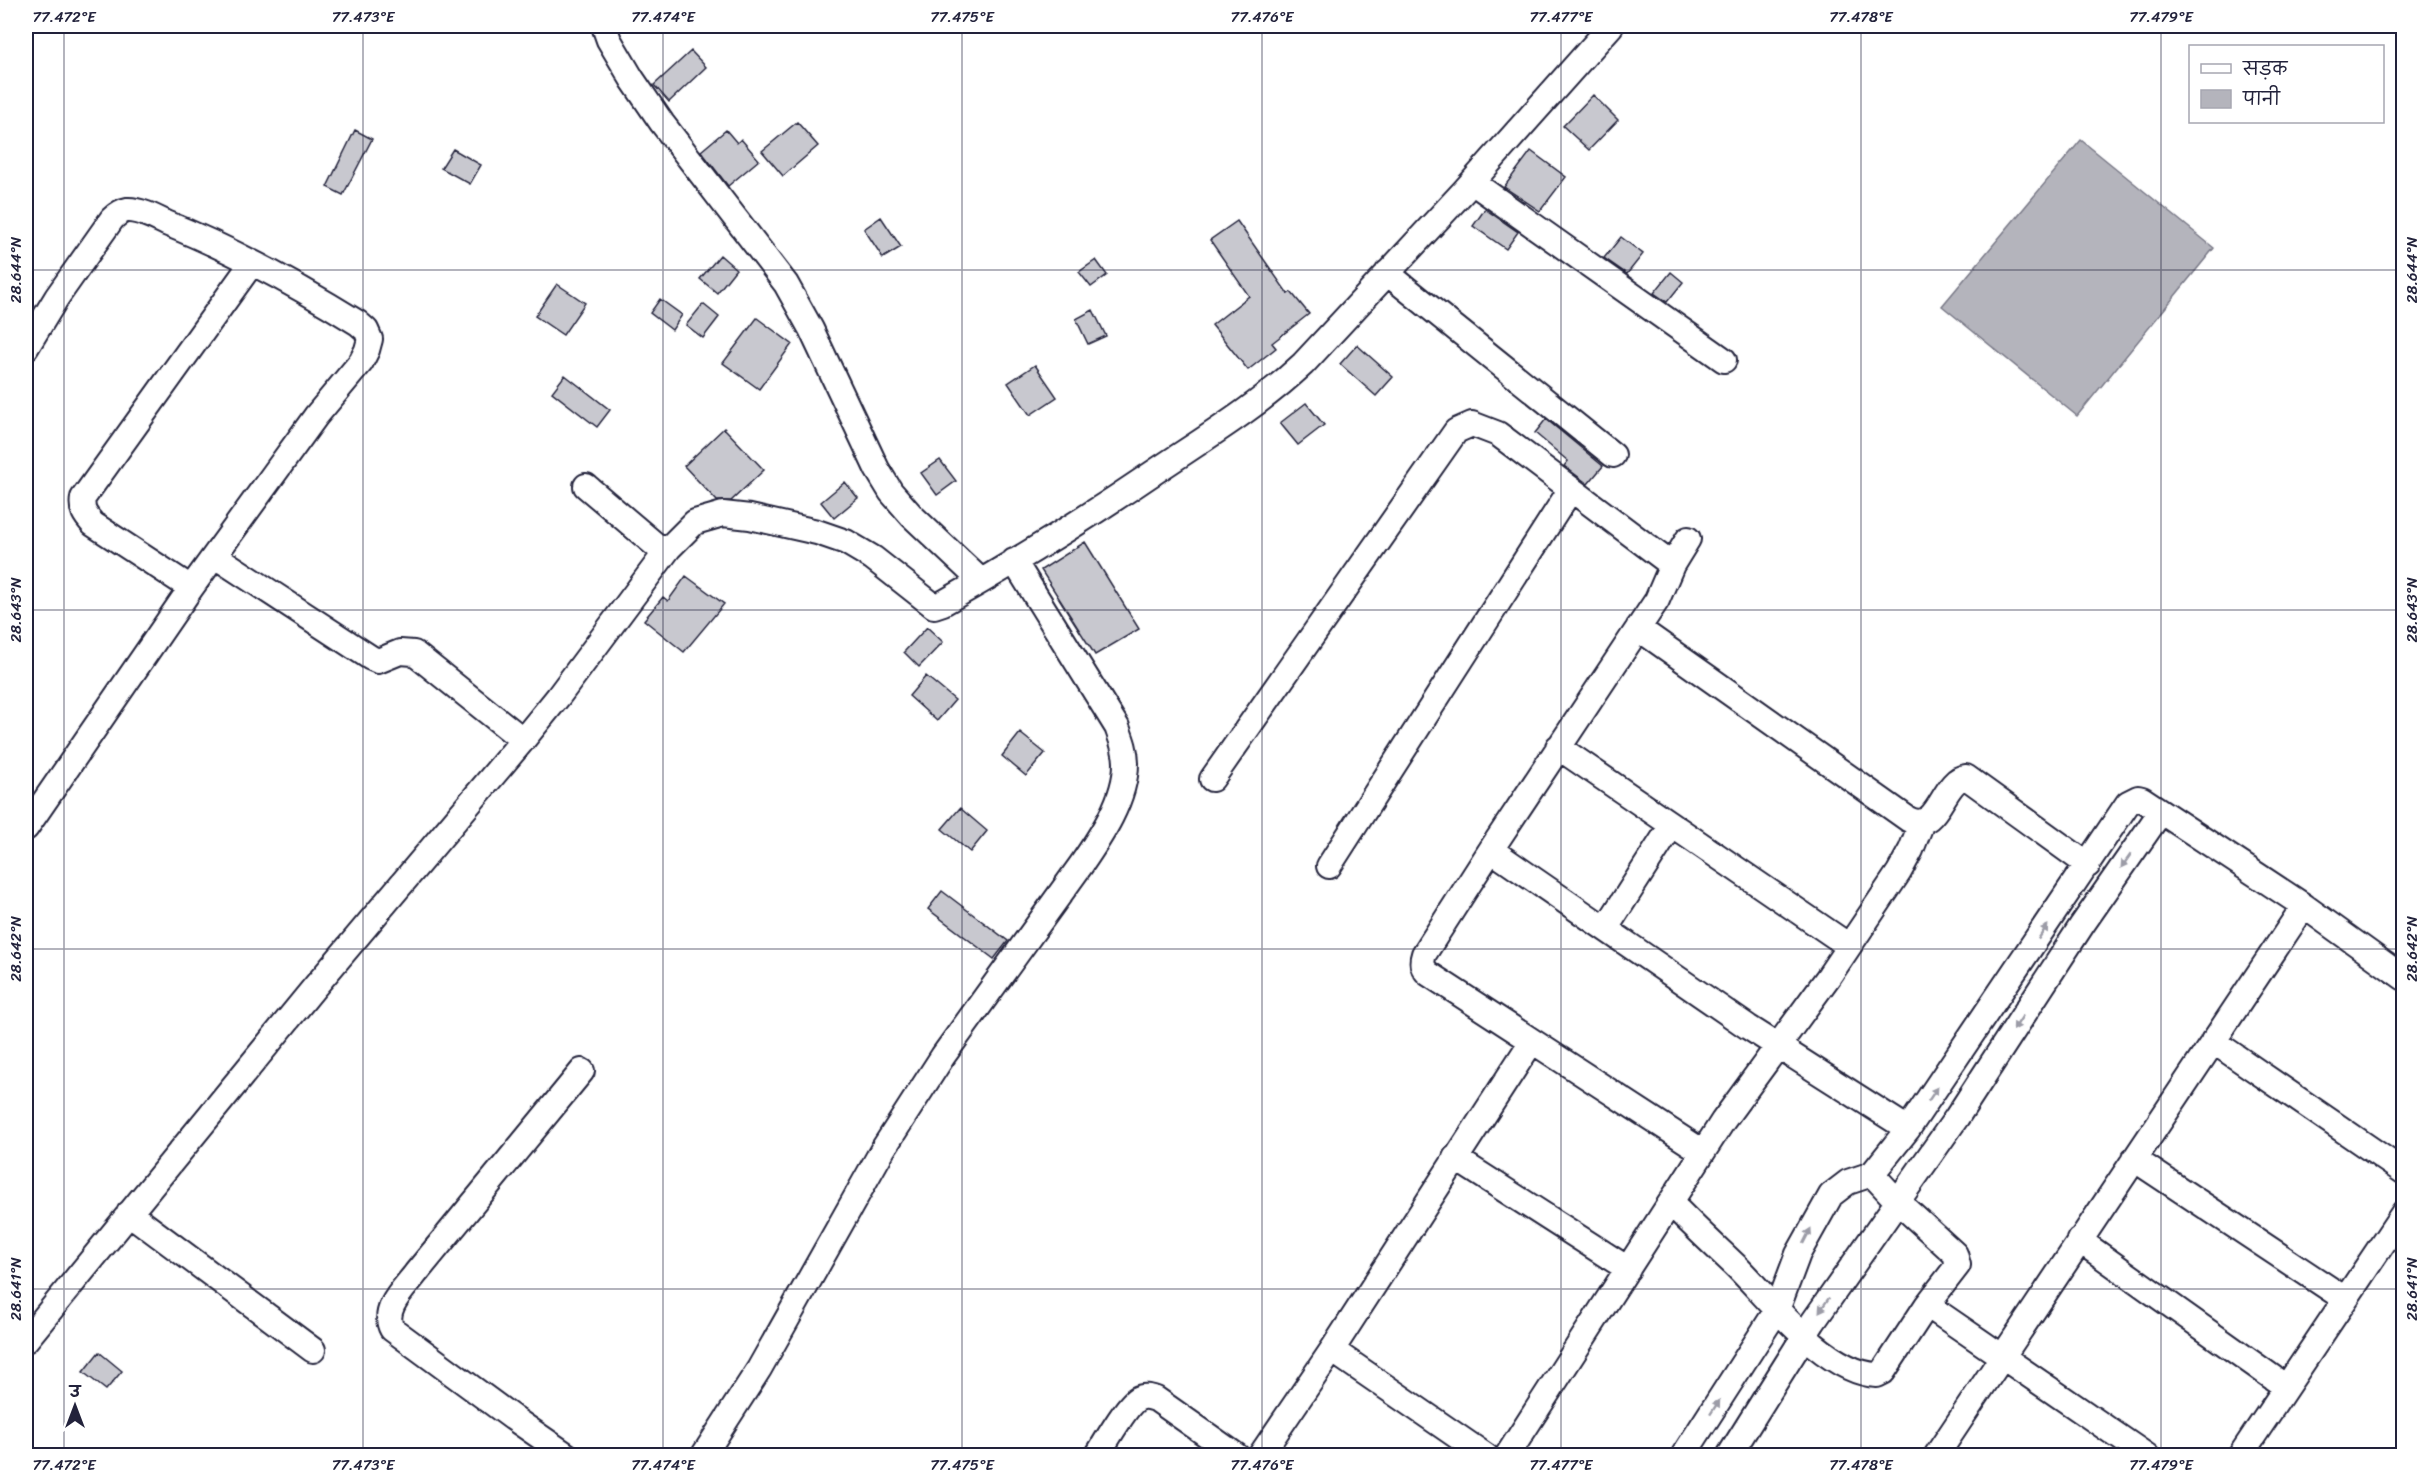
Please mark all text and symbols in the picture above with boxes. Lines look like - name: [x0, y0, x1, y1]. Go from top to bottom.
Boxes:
- text: 77.472°E: [32, 4, 97, 30]
- text: 77.473°E: [332, 4, 396, 30]
- text: 77.474°E: [631, 4, 697, 30]
- text: 77.475°E: [930, 4, 995, 30]
- text: 77.476°E: [1231, 4, 1295, 30]
- text: 77.477°E: [1530, 4, 1594, 30]
- text: 77.478°E: [1829, 4, 1894, 30]
- text: 77.479°E: [2129, 4, 2194, 30]
- legend: [2189, 45, 2384, 123]
- text: सड़क: [2242, 53, 2288, 85]
- text: पानी: [2242, 83, 2281, 115]
- text: 28.644°N: [3, 236, 29, 303]
- text: 28.644°N: [2399, 236, 2425, 303]
- text: 28.643°N: [3, 577, 29, 643]
- text: 28.643°N: [2399, 577, 2425, 643]
- one-way arrow: [2121, 853, 2132, 869]
- text: 28.642°N: [3, 916, 29, 982]
- text: 28.642°N: [2399, 916, 2425, 982]
- one-way arrow: [2037, 924, 2048, 941]
- one-way arrow: [2013, 1015, 2024, 1031]
- one-way arrow: [1927, 1086, 1939, 1102]
- one-way arrow: [1803, 1228, 1812, 1245]
- text: 28.641°N: [3, 1257, 29, 1321]
- text: 28.641°N: [2399, 1257, 2425, 1321]
- one-way arrow: [1819, 1297, 1830, 1313]
- north arrow: [45, 1376, 105, 1436]
- text: उ: [68, 1377, 82, 1406]
- one-way arrow: [1709, 1398, 1720, 1415]
- text: 77.472°E: [32, 1452, 97, 1478]
- text: 77.473°E: [332, 1452, 396, 1478]
- text: 77.474°E: [631, 1452, 697, 1478]
- text: 77.475°E: [930, 1452, 995, 1478]
- text: 77.476°E: [1231, 1452, 1295, 1478]
- text: 77.477°E: [1530, 1452, 1594, 1478]
- text: 77.478°E: [1829, 1452, 1894, 1478]
- text: 77.479°E: [2129, 1452, 2194, 1478]

